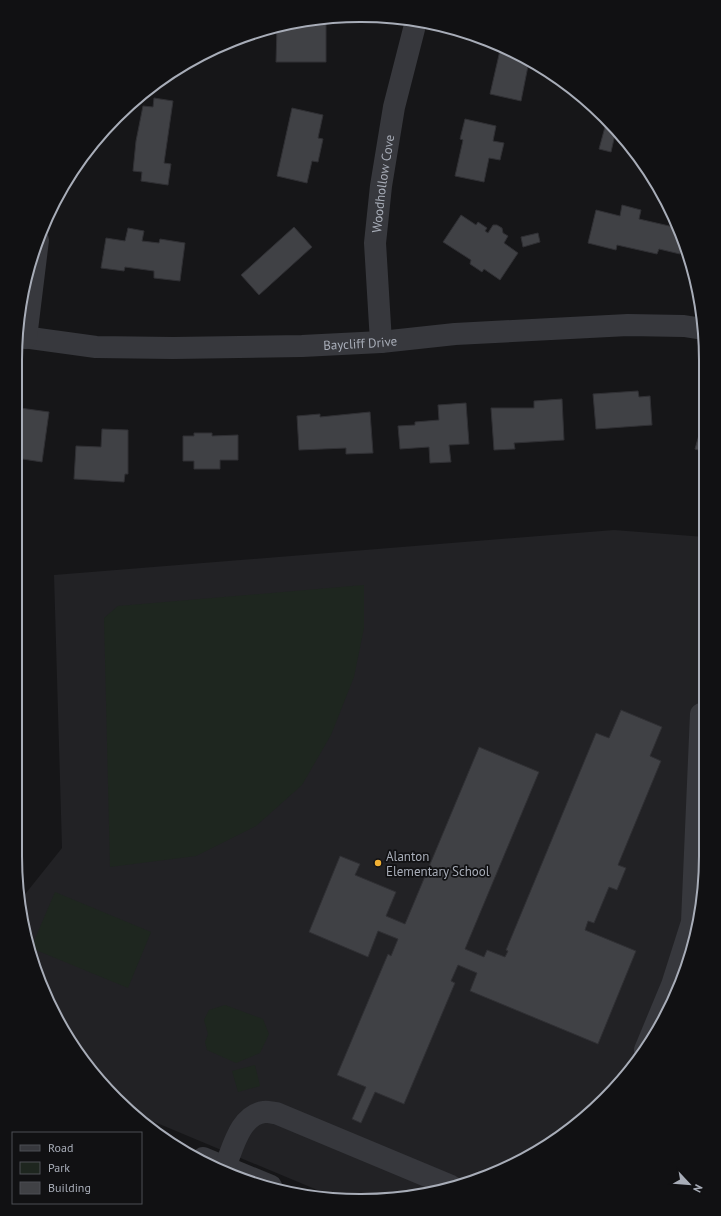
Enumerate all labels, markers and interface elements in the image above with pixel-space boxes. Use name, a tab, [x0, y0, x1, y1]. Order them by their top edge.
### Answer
street label: Woodhollow Cove	[368, 133, 398, 234]
street label: Baycliff Drive	[323, 332, 398, 353]
place label: Alanton Elementary School	[386, 848, 490, 880]
marker: Alanton Elementary School	[373, 858, 383, 868]
legend	[12, 1132, 142, 1204]
text: Road	[48, 1140, 73, 1155]
text: Park	[48, 1160, 70, 1175]
north arrow	[669, 1164, 709, 1204]
text: Building	[48, 1180, 91, 1195]
text: N	[690, 1182, 706, 1195]

